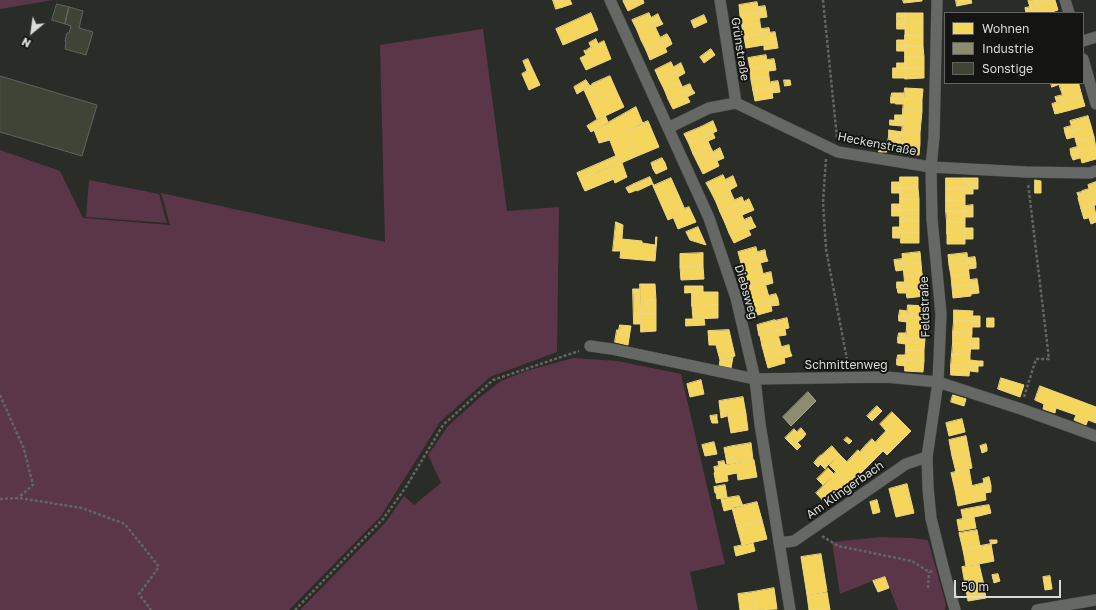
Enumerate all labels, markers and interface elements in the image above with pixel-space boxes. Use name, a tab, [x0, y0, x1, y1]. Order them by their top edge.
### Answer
north arrow	[12, 12, 52, 52]
legend	[944, 12, 1084, 84]
street label: Grünstraße	[728, 16, 752, 82]
text: Wohnen	[982, 21, 1029, 36]
text: N	[19, 35, 33, 51]
text: Industrie	[982, 41, 1034, 56]
text: Sonstige	[982, 61, 1033, 76]
street label: Heckenstraße	[836, 129, 918, 159]
street label: Diebsweg	[731, 263, 761, 321]
street label: Feldstraße	[917, 276, 933, 338]
street label: Schmittenweg	[804, 358, 888, 372]
street label: Am Klingerbach	[803, 458, 887, 522]
scale bar	[956, 572, 1063, 598]
text: 50 m	[961, 579, 989, 594]

